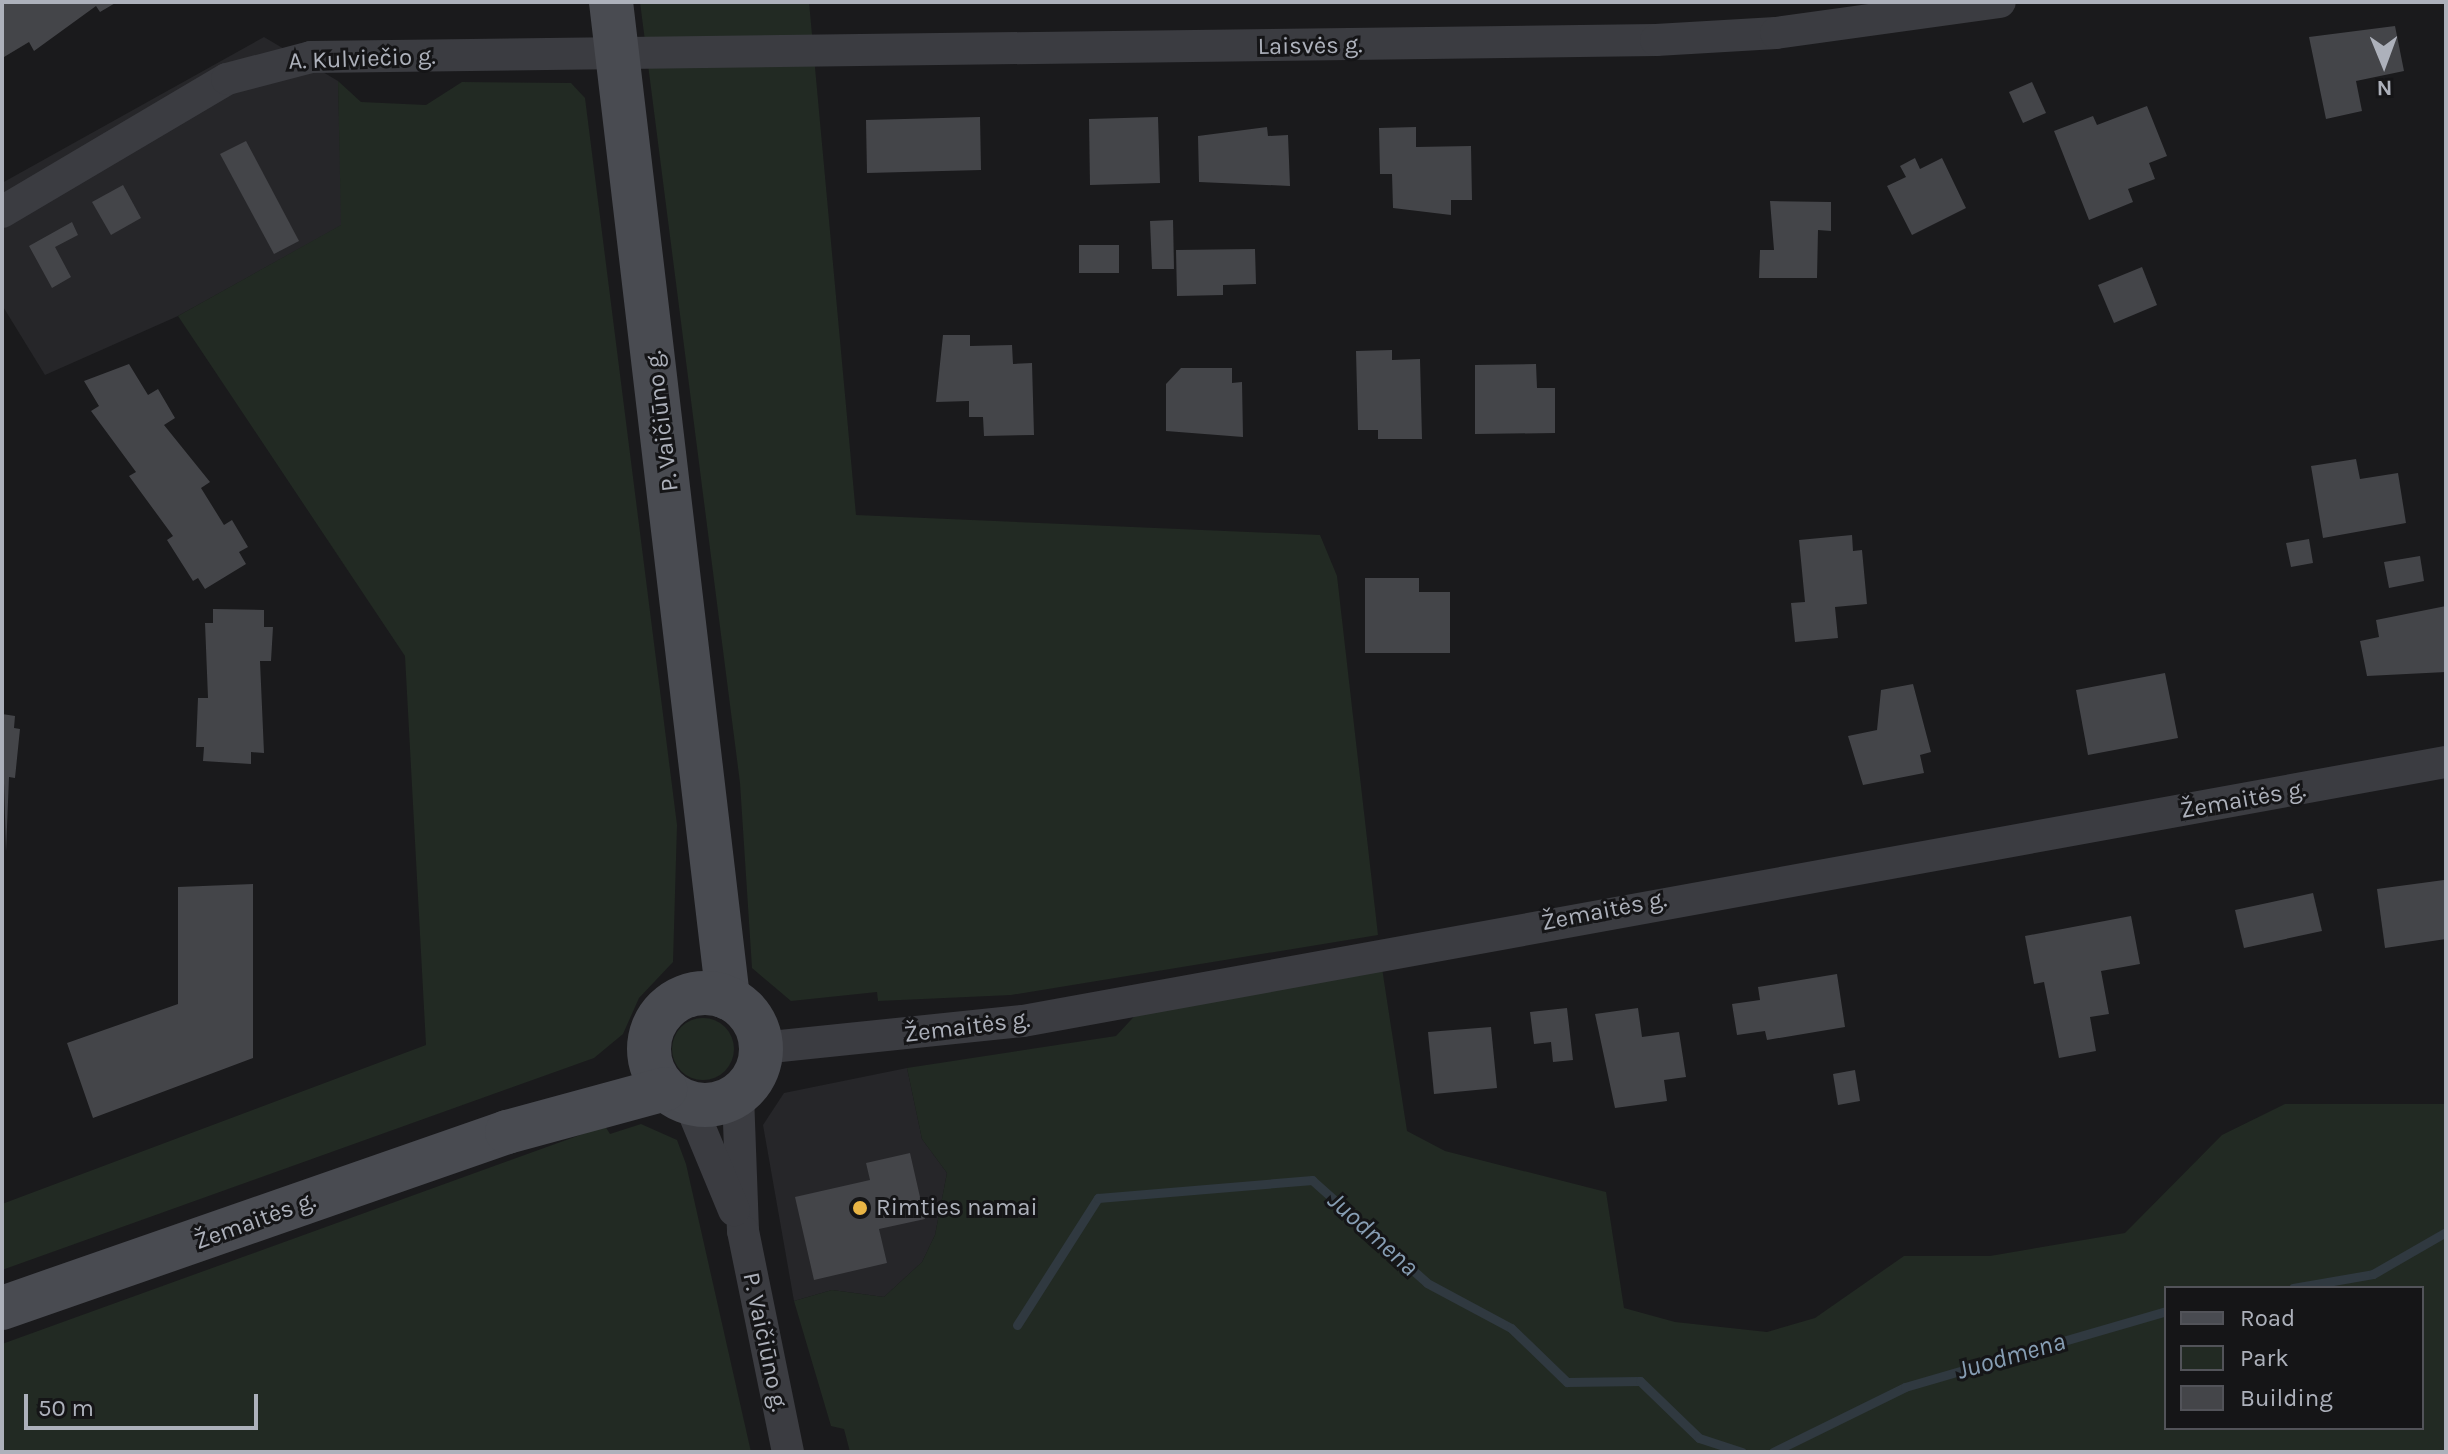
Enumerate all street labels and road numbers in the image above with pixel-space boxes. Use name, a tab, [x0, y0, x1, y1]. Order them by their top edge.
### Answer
street label: Laisvės g.	[1257, 31, 1363, 61]
street label: A. Kulviečio g.	[288, 42, 436, 76]
street label: P. Vaičiūno g.	[639, 349, 685, 493]
street label: Žemaitės g.	[2178, 775, 2308, 825]
street label: Žemaitės g.	[1539, 885, 1669, 937]
street label: Žemaitės g.	[902, 1005, 1032, 1049]
street label: Žemaitės g.	[190, 1186, 320, 1256]
street label: P. Vaičiūno g.	[736, 1270, 794, 1414]

